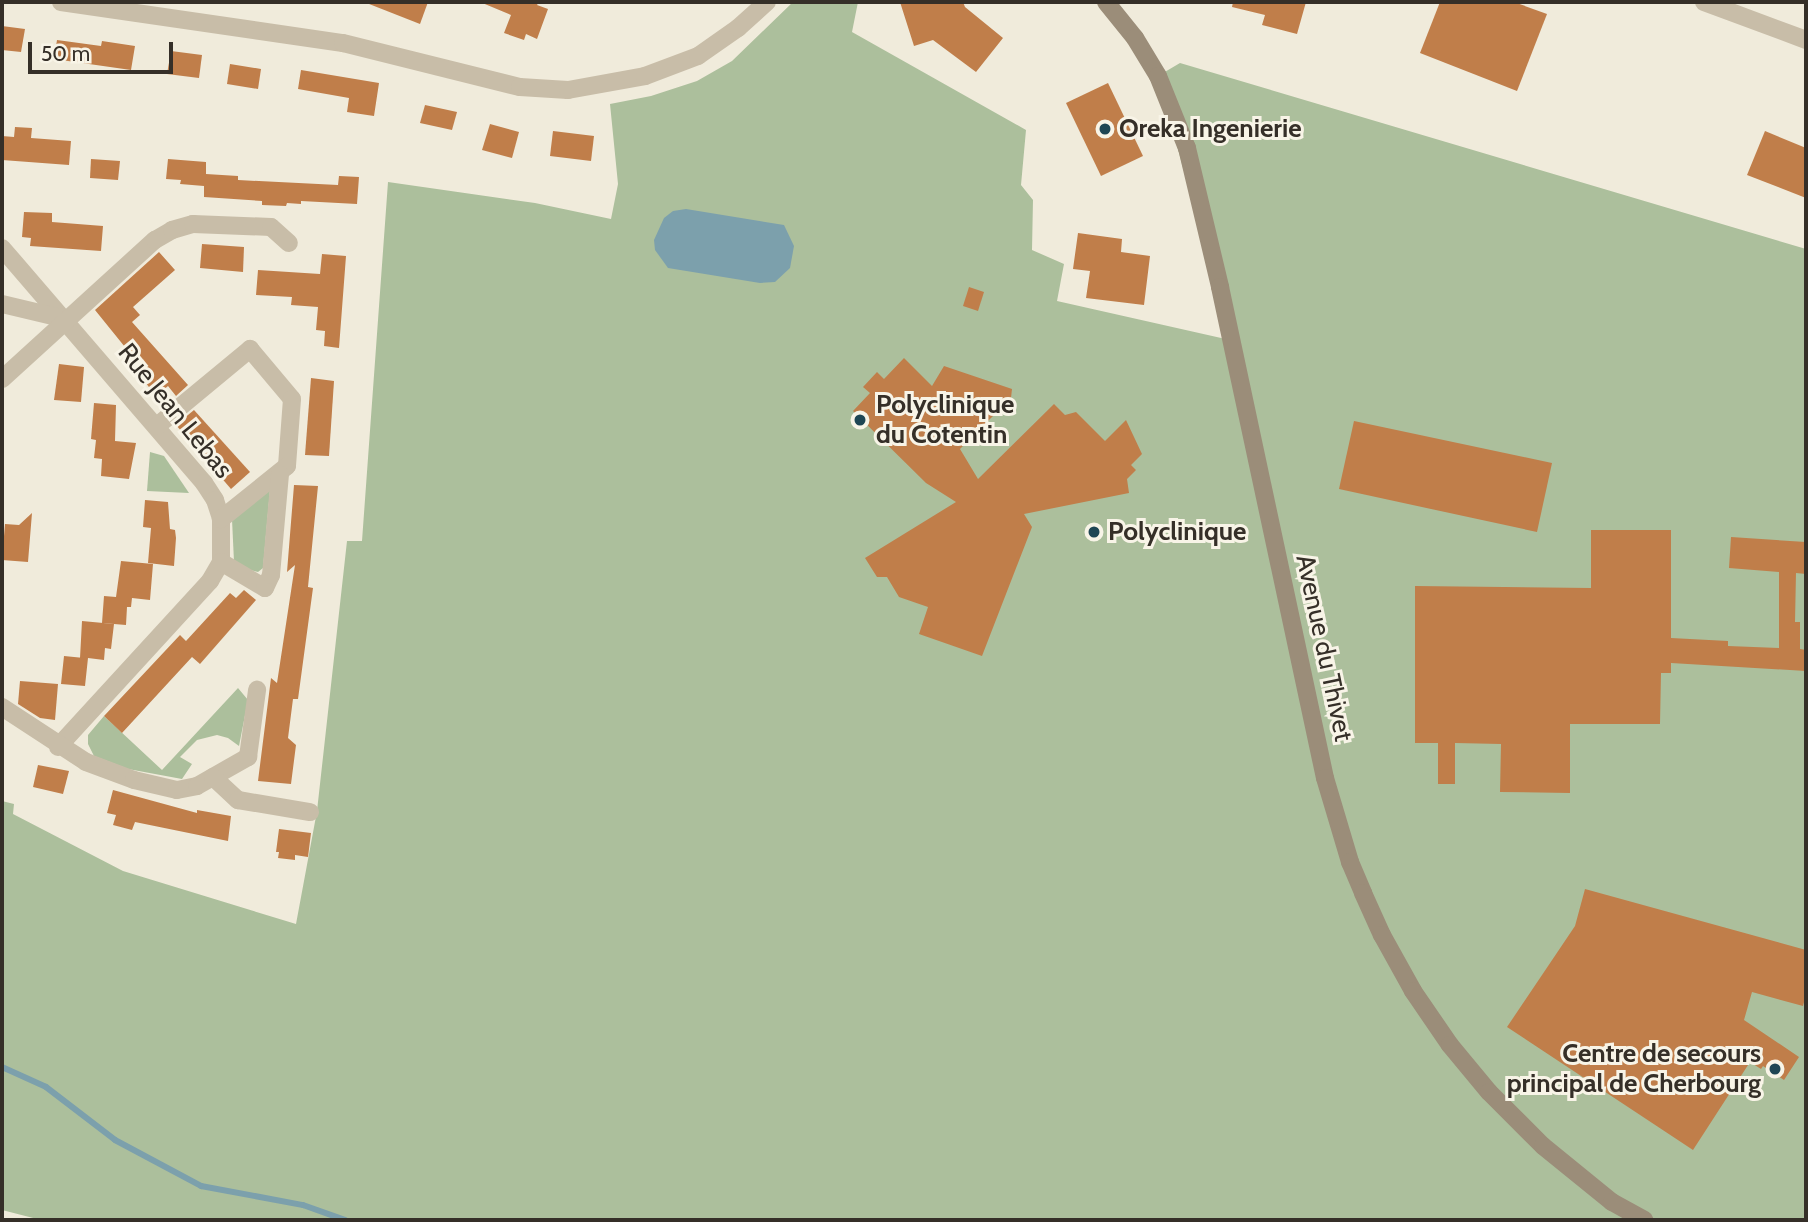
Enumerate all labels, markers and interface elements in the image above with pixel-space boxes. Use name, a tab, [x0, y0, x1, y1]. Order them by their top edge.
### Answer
scale bar	[32, 28, 177, 72]
text: 50 m	[41, 41, 90, 66]
place label: Oreka Ingenierie	[1119, 113, 1302, 145]
marker: Oreka Ingenierie	[1097, 121, 1113, 137]
street label: Rue Jean Lebas	[111, 337, 239, 485]
place label: Polyclinique du Cotentin	[876, 389, 1015, 450]
marker: Polyclinique du Cotentin	[850, 410, 870, 430]
place label: Polyclinique	[1108, 516, 1247, 548]
marker: Polyclinique	[1086, 524, 1102, 540]
street label: Avenue du Thivet	[1289, 552, 1359, 744]
place label: Centre de secours principal de Cherbourg	[1507, 1038, 1761, 1100]
marker: Centre de secours principal de Cherbourg	[1767, 1061, 1783, 1077]

